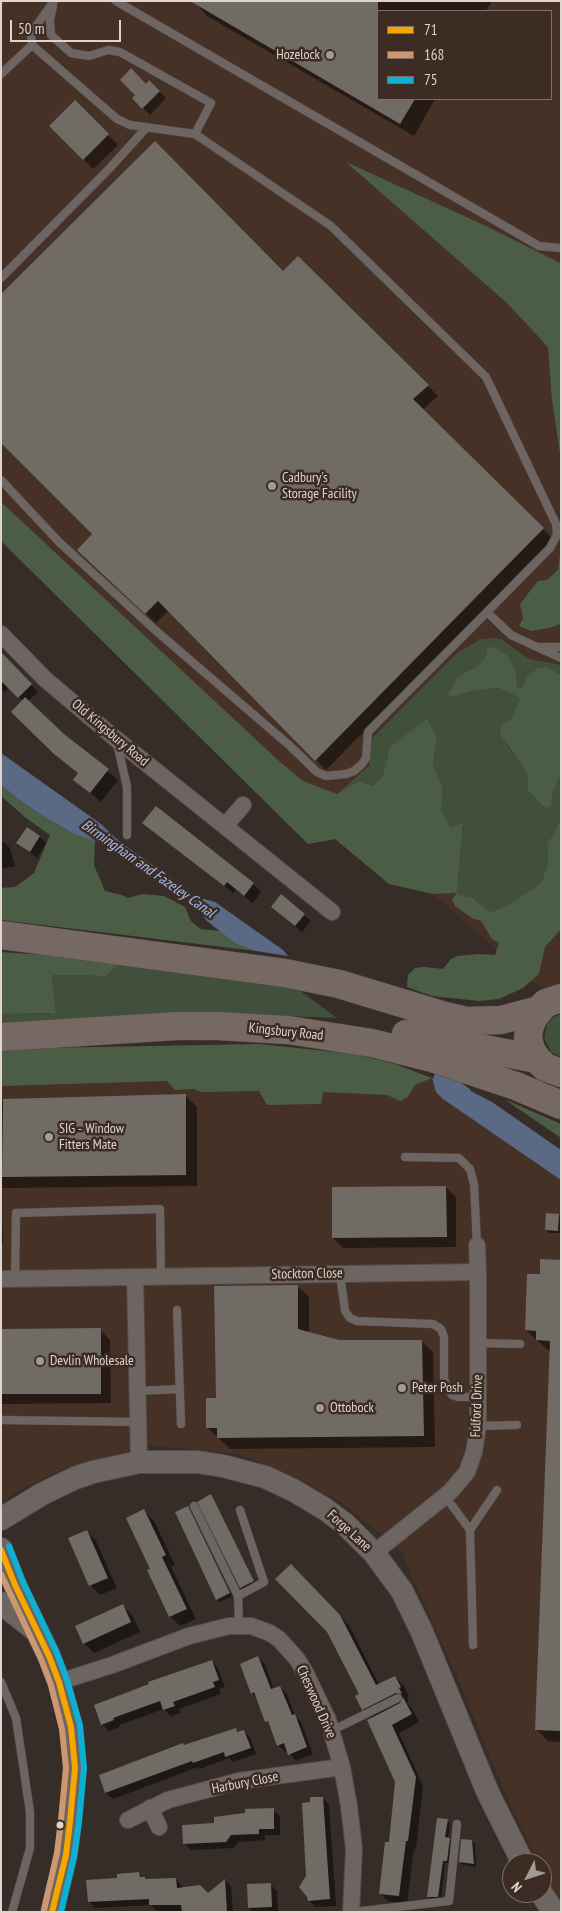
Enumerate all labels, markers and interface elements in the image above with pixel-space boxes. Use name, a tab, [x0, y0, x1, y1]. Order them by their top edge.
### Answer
scale bar	[12, 10, 124, 42]
legend	[377, 10, 552, 100]
text: 50 m	[18, 19, 44, 38]
text: 71	[424, 20, 438, 39]
text: 168	[424, 45, 444, 64]
place label: Hozelock	[276, 47, 320, 63]
marker: Hozelock	[324, 49, 336, 61]
text: 75	[424, 70, 438, 89]
place label: Cadbury's Storage Facility	[282, 470, 357, 502]
marker: Cadbury's Storage Facility	[266, 480, 278, 492]
street label: Old Kingsbury Road	[68, 696, 152, 770]
water label: Birmingham and Fazeley Canal	[78, 816, 218, 922]
street label: Kingsbury Road	[248, 1020, 324, 1044]
place label: SIG - Window Fitters Mate	[59, 1121, 124, 1154]
marker: SIG - Window Fitters Mate	[43, 1131, 55, 1143]
street label: Stockton Close	[271, 1265, 343, 1283]
place label: Devlin Wholesale	[50, 1353, 134, 1369]
marker: Devlin Wholesale	[34, 1355, 46, 1367]
street label: Fulford Drive	[468, 1374, 486, 1438]
place label: Peter Posh	[412, 1380, 463, 1396]
marker: Peter Posh	[396, 1382, 408, 1394]
place label: Ottobock	[330, 1400, 374, 1416]
marker: Ottobock	[314, 1402, 326, 1414]
street label: Forge Lane	[323, 1507, 375, 1555]
street label: Cheswood Drive	[293, 1663, 339, 1741]
street label: Harbury Close	[210, 1768, 280, 1798]
unlabelled marker	[55, 1820, 65, 1830]
north arrow	[502, 1853, 552, 1903]
text: N	[507, 1878, 526, 1896]

